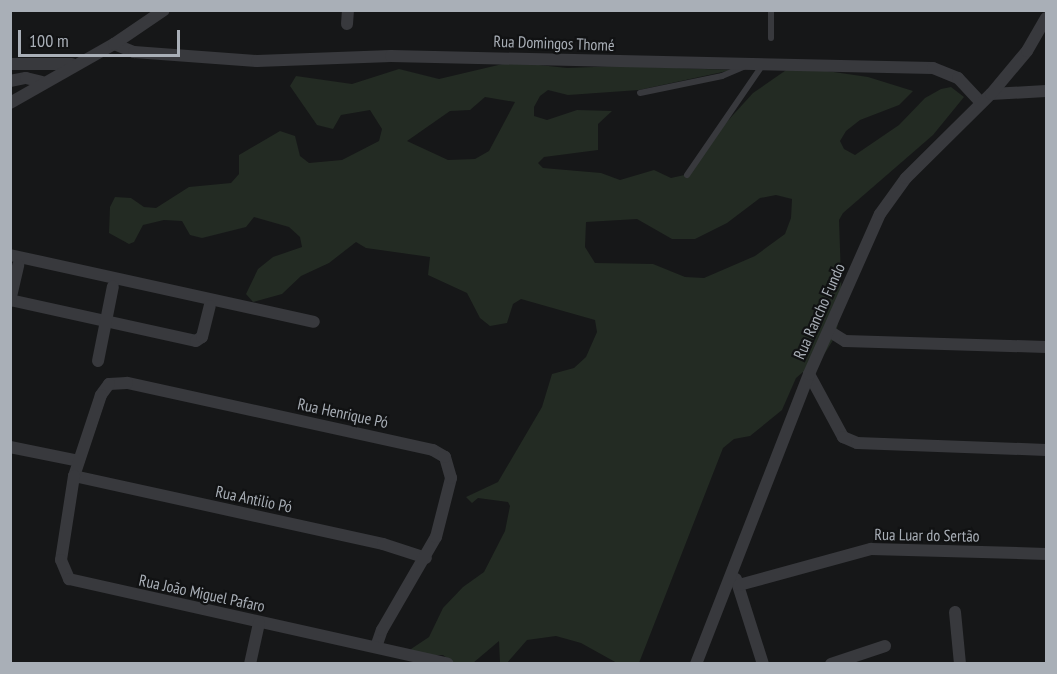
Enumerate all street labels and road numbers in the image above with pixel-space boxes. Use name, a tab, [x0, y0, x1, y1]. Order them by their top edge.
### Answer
street label: Rua Domingos Thomé	[493, 31, 615, 55]
street label: Rua Rancho Fundo	[789, 260, 849, 362]
street label: Rua Henrique Pó	[296, 394, 390, 432]
street label: Rua Antilio Pó	[214, 481, 294, 517]
street label: Rua Luar do Sertão	[874, 524, 980, 546]
street label: Rua João Miguel Pafaro	[137, 570, 267, 616]

